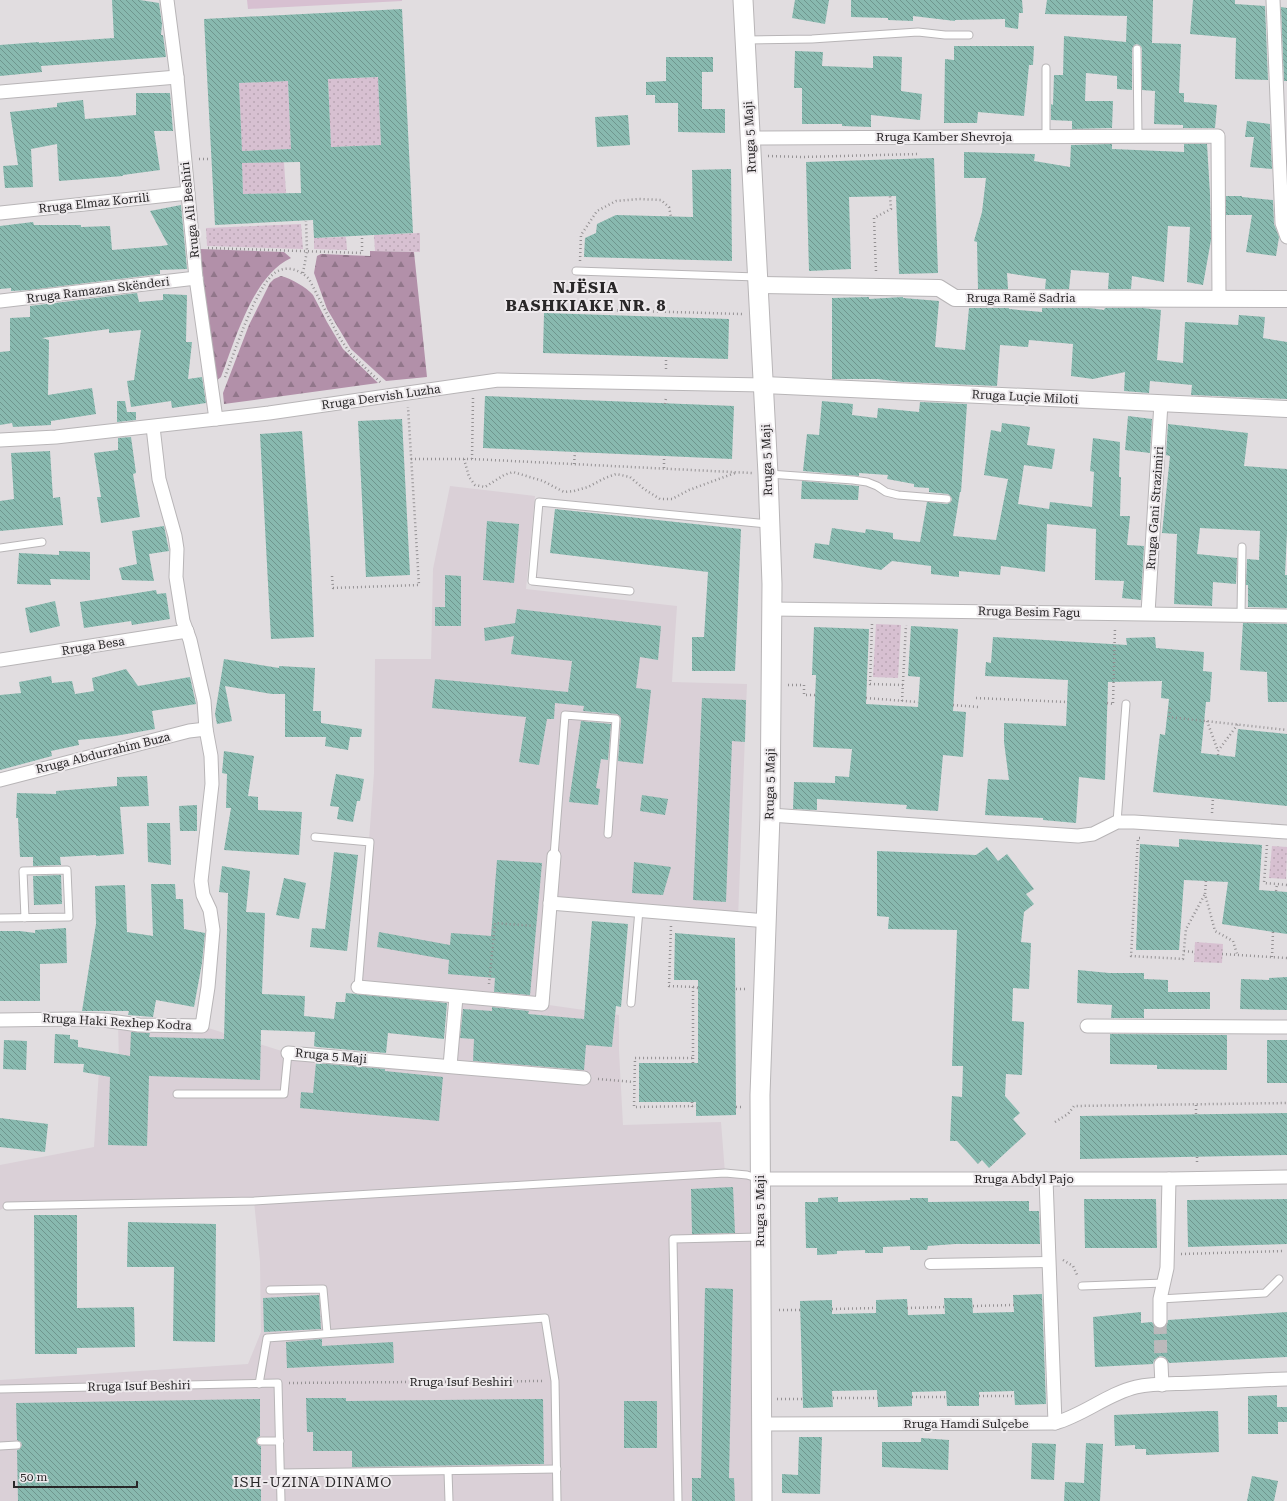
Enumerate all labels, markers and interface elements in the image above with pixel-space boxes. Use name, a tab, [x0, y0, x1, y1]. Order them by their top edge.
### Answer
street label: Rruga 5 Maji	[741, 101, 759, 173]
street label: Rruga Kamber Shevroja	[876, 130, 1012, 144]
street label: Rruga Ali Beshiri	[178, 161, 202, 259]
street label: Rruga Elmaz Korrili	[38, 190, 150, 216]
street label: Rruga Ramazan Skënderi	[26, 274, 171, 306]
district label: NJËSIA BASHKIAKE NR. 8	[505, 278, 667, 315]
street label: Rruga Ramë Sadria	[966, 291, 1076, 305]
street label: Rruga Dervish Luzha	[321, 382, 442, 412]
street label: Rruga Luçie Miloti	[971, 387, 1079, 407]
street label: Rruga 5 Maji	[759, 424, 775, 496]
street label: Rruga Gani Strazimiri	[1144, 446, 1166, 570]
street label: Rruga Besim Fagu	[978, 604, 1081, 620]
street label: Rruga Besa	[60, 634, 126, 658]
street label: Rruga Abdurrahim Buza	[34, 729, 172, 776]
street label: Rruga 5 Maji	[762, 748, 778, 820]
street label: Rruga Haki Rexhep Kodra	[42, 1011, 192, 1033]
street label: Rruga 5 Maji	[295, 1046, 368, 1066]
street label: Rruga Abdyl Pajo	[974, 1172, 1074, 1186]
street label: Rruga 5 Maji	[753, 1175, 767, 1247]
street label: Rruga Isuf Beshiri	[410, 1375, 513, 1389]
street label: Rruga Isuf Beshiri	[87, 1378, 191, 1394]
street label: Rruga Hamdi Sulçebe	[904, 1417, 1029, 1431]
scale bar	[14, 1463, 137, 1489]
text: 50 m	[20, 1470, 47, 1484]
district label: ISH-UZINA DINAMO	[234, 1474, 392, 1490]

